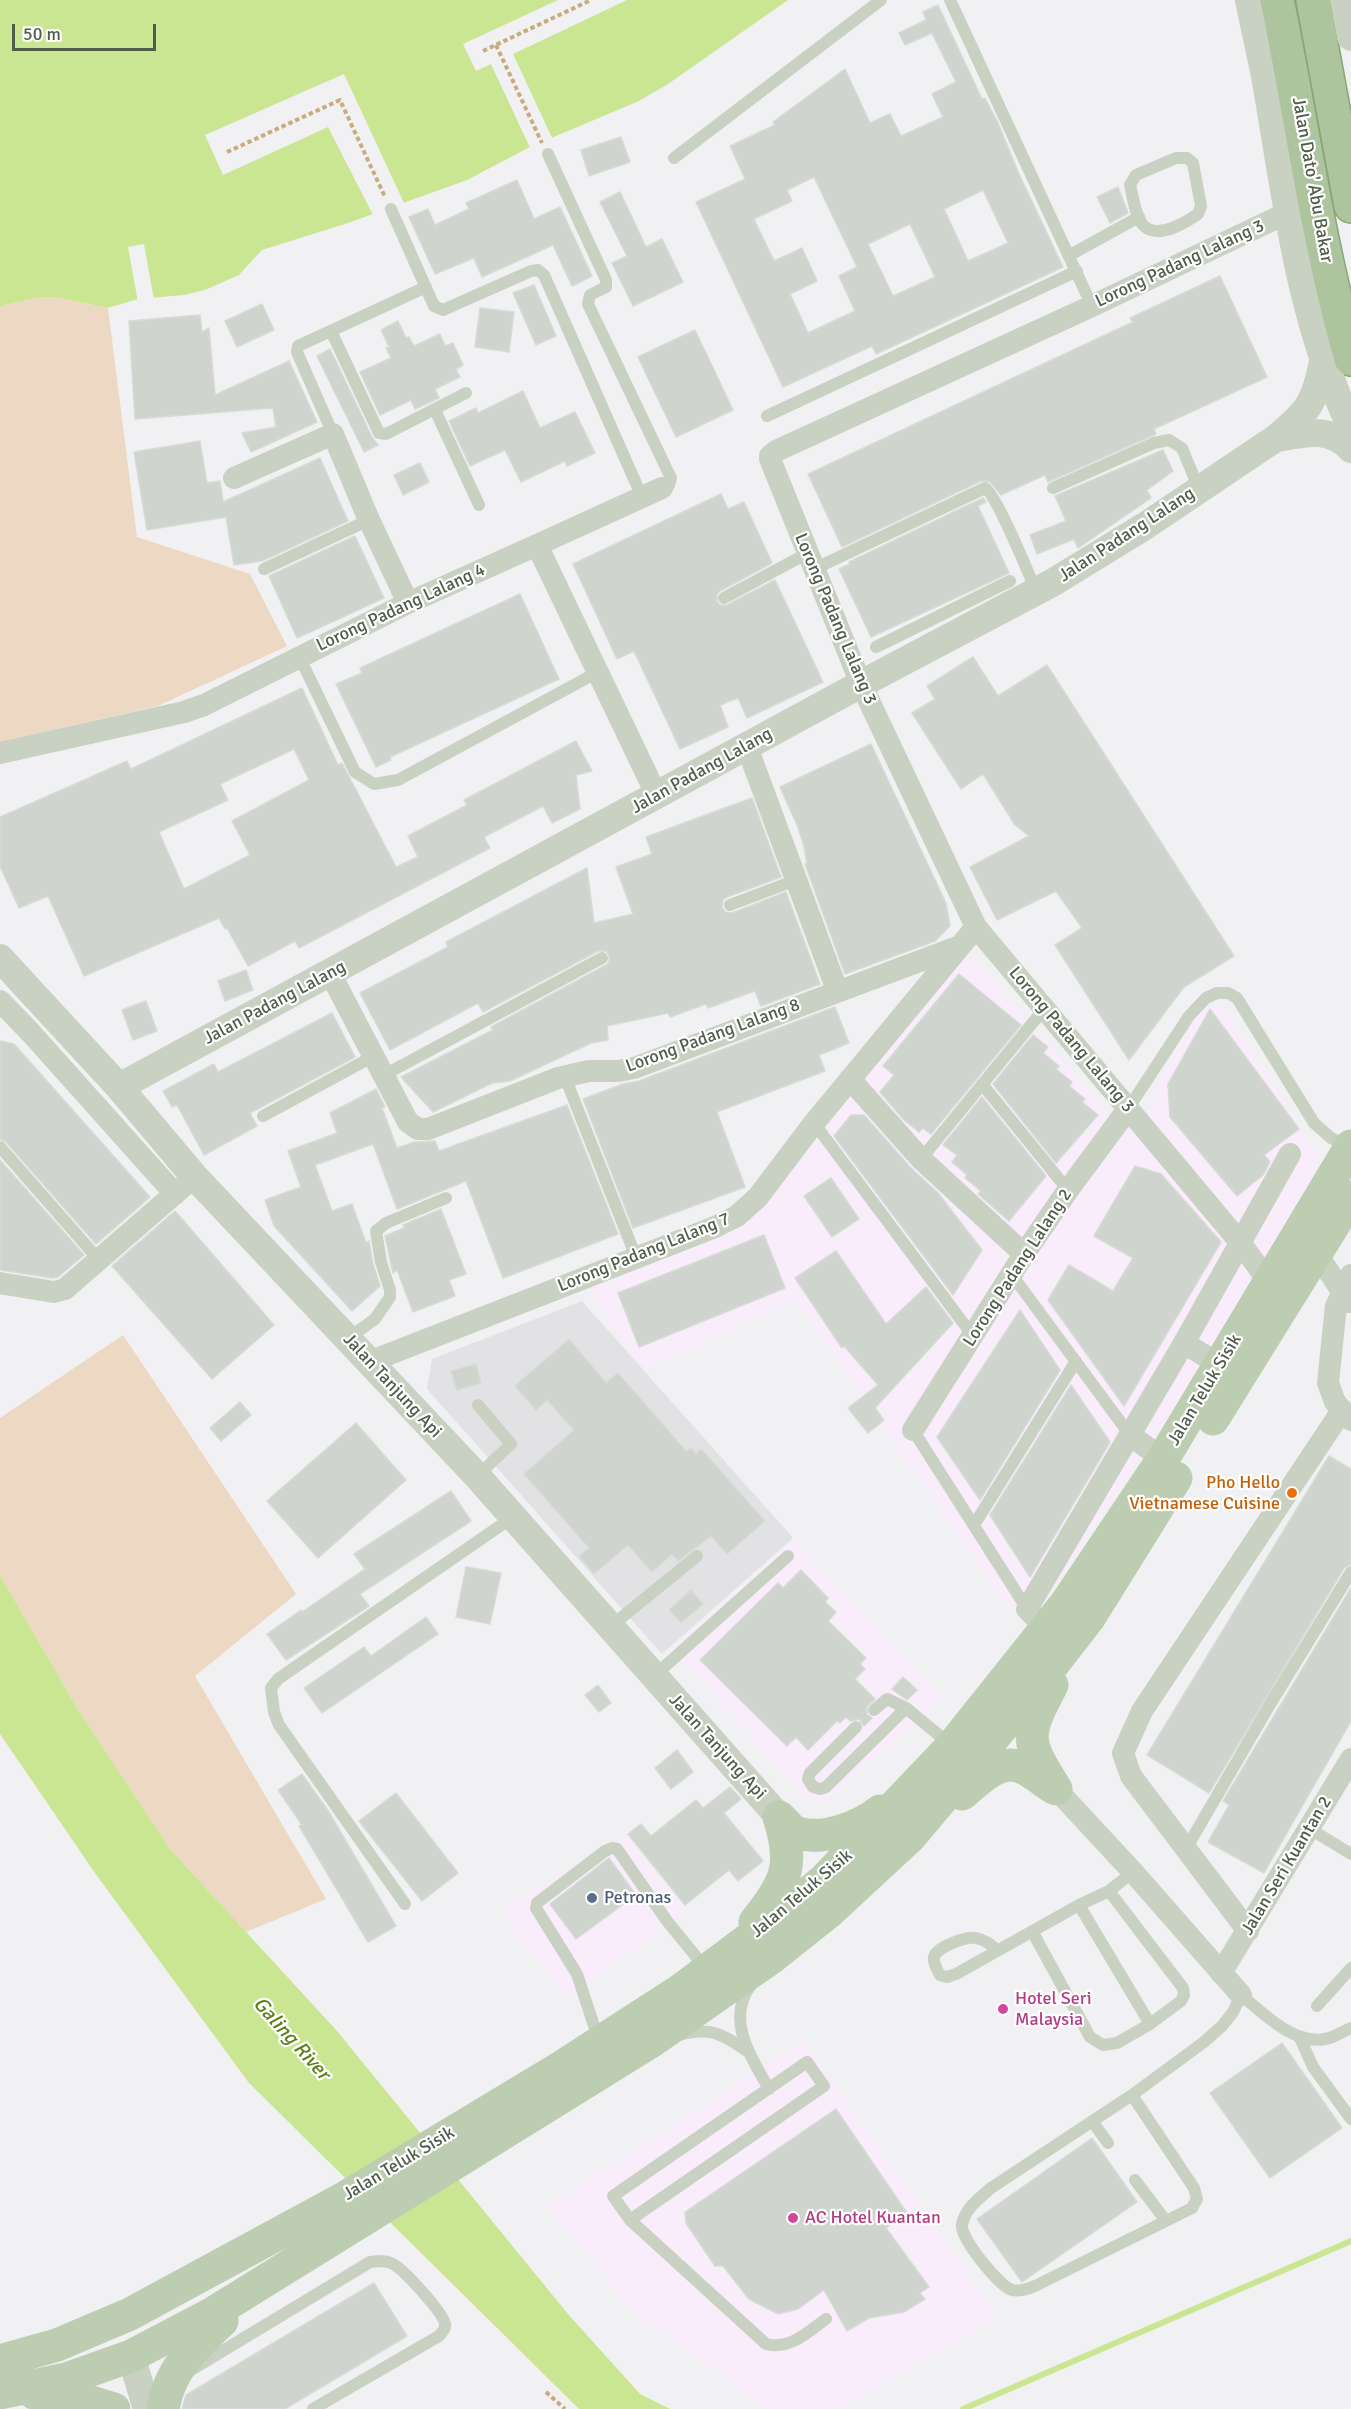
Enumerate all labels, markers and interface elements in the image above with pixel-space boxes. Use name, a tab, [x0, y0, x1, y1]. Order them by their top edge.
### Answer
scale bar	[15, 12, 159, 50]
text: 50 m	[23, 23, 61, 45]
street label: Jalan Dato' Abu Bakar	[1287, 96, 1337, 264]
street label: Lorong Padang Lalang 3	[1092, 215, 1268, 313]
street label: Jalan Padang Lalang	[1055, 483, 1199, 587]
street label: Lorong Padang Lalang 3	[789, 530, 881, 708]
street label: Lorong Padang Lalang 4	[313, 559, 489, 657]
street label: Jalan Padang Lalang	[628, 723, 776, 819]
street label: Jalan Padang Lalang	[200, 956, 350, 1050]
street label: Lorong Padang Lalang 3	[1004, 963, 1138, 1117]
street label: Lorong Padang Lalang 8	[623, 994, 803, 1078]
street label: Lorong Padang Lalang 2	[959, 1185, 1077, 1351]
street label: Lorong Padang Lalang 7	[555, 1209, 733, 1297]
street label: Jalan Tanjung Api	[338, 1329, 446, 1443]
street label: Jalan Teluk Sisik	[1163, 1330, 1247, 1450]
place label: Pho Hello Vietnamese Cuisine	[1129, 1472, 1280, 1514]
marker: Pho Hello Vietnamese Cuisine	[1285, 1486, 1299, 1500]
street label: Jalan Tanjung Api	[664, 1690, 770, 1804]
street label: Jalan Seri Kuantan 2	[1237, 1793, 1337, 1939]
street label: Jalan Teluk Sisik	[747, 1845, 857, 1943]
place label: Petronas	[604, 1887, 671, 1909]
marker: Petronas	[585, 1891, 599, 1905]
place label: Hotel Seri Malaysia	[1015, 1988, 1092, 2030]
water label: Galing River	[247, 1993, 335, 2085]
marker: Hotel Seri Malaysia	[996, 2002, 1010, 2016]
street label: Jalan Teluk Sisik	[339, 2122, 459, 2206]
place label: AC Hotel Kuantan	[805, 2207, 941, 2229]
marker: AC Hotel Kuantan	[786, 2211, 800, 2225]

